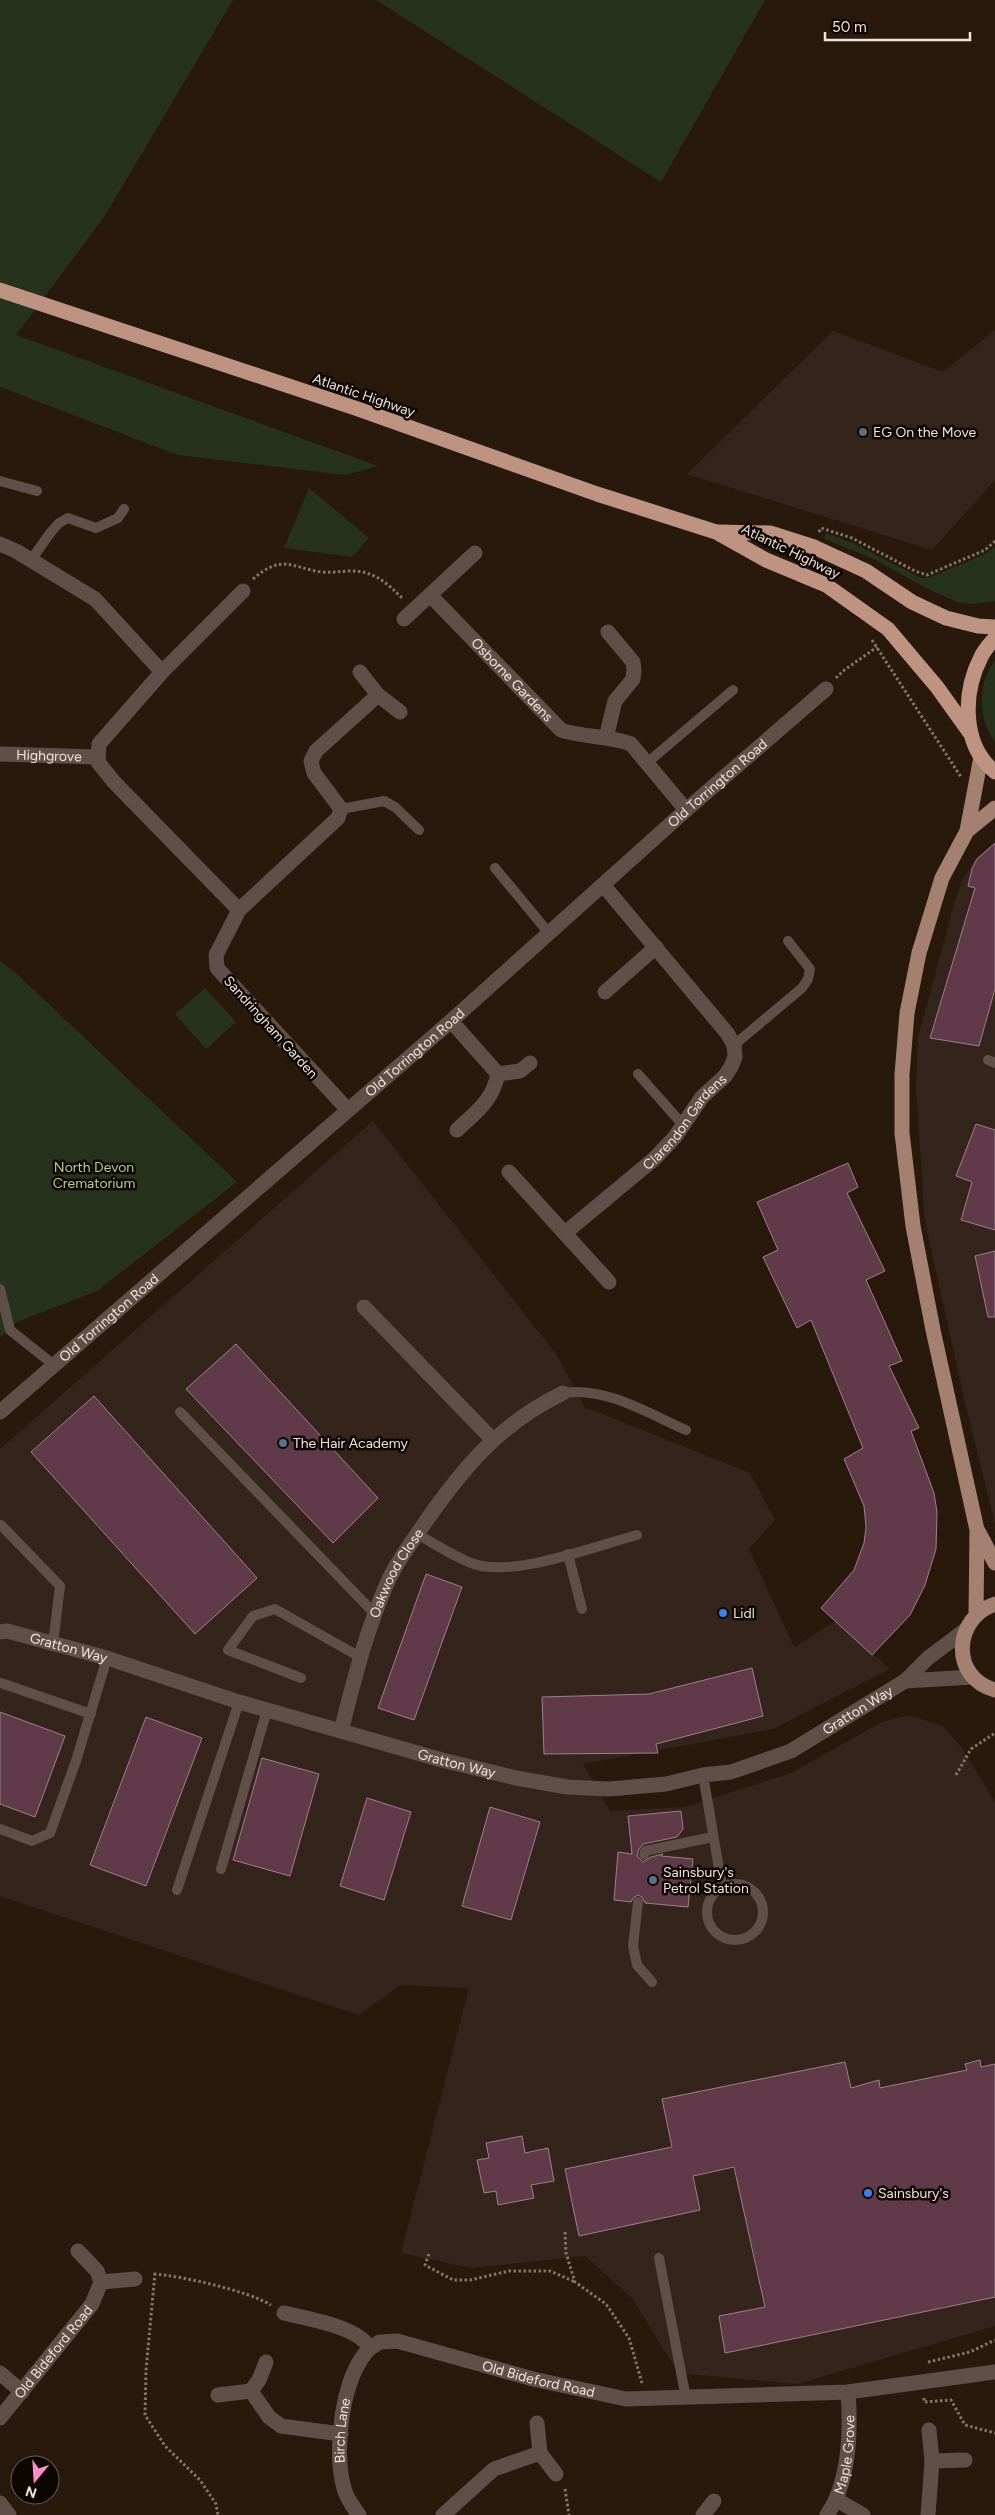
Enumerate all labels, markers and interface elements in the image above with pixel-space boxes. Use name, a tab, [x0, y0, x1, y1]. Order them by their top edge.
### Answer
scale bar	[825, 10, 970, 42]
text: 50 m	[832, 18, 867, 36]
street label: Atlantic Highway	[310, 370, 418, 421]
place label: EG On the Move	[873, 424, 977, 441]
marker: EG On the Move	[857, 426, 869, 438]
street label: Atlantic Highway	[739, 520, 843, 583]
street label: Osborne Gardens	[467, 635, 556, 725]
street label: Old Torrington Road	[664, 736, 771, 831]
street label: Highgrove	[16, 747, 82, 766]
street label: Sandringham Garden	[220, 973, 321, 1082]
street label: Old Torrington Road	[362, 1005, 468, 1101]
street label: Clarendon Gardens	[640, 1071, 730, 1174]
park label: North Devon Crematorium	[53, 1159, 135, 1192]
street label: Old Torrington Road	[56, 1270, 162, 1366]
place label: The Hair Academy	[293, 1435, 408, 1452]
marker: The Hair Academy	[277, 1437, 289, 1449]
street label: Oakwood Close	[366, 1525, 428, 1620]
place label: Lidl	[733, 1605, 755, 1622]
marker: Lidl	[717, 1607, 729, 1619]
street label: Gratton Way	[28, 1630, 110, 1667]
street label: Gratton Way	[819, 1682, 897, 1739]
street label: Gratton Way	[416, 1745, 498, 1782]
place label: Sainsbury's Petrol Station	[663, 1864, 749, 1897]
marker: Sainsbury's Petrol Station	[647, 1874, 659, 1886]
place label: Sainsbury's	[878, 2185, 949, 2202]
marker: Sainsbury's	[862, 2187, 874, 2199]
street label: Old Bideford Road	[11, 2302, 97, 2402]
street label: Old Bideford Road	[480, 2357, 596, 2401]
street label: Birch Lane	[331, 2396, 354, 2464]
street label: Maple Grove	[831, 2415, 858, 2496]
north arrow	[10, 2455, 60, 2505]
text: N	[23, 2482, 39, 2502]

